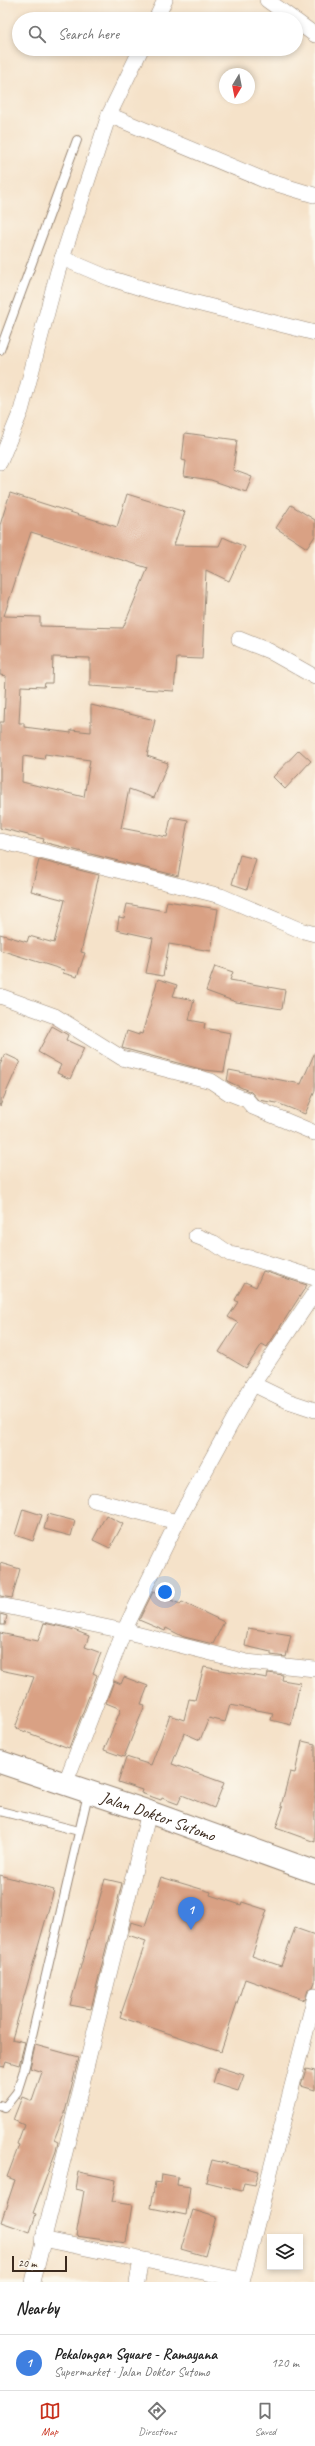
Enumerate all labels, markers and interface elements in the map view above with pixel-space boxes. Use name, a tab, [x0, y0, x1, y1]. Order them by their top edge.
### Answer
search box	[12, 12, 303, 56]
icon: search	[26, 23, 48, 45]
text: Search here	[58, 25, 119, 44]
north arrow	[219, 68, 255, 104]
your location	[155, 1582, 175, 1602]
street label: Jalan Doktor Sutomo	[97, 1786, 219, 1846]
pin: 1	[178, 1897, 204, 1930]
map controls	[267, 2234, 303, 2270]
button: layers	[267, 2234, 303, 2270]
scale bar	[12, 2254, 67, 2273]
text: 20 m	[18, 2256, 37, 2270]
text: Nearby	[16, 2298, 59, 2319]
text: Pekalongan Square - Ramayana	[54, 2345, 217, 2364]
text: 1	[26, 2355, 32, 2371]
text: 120 m	[271, 2355, 299, 2371]
text: Supermarket · Jalan Doktor Sutomo	[54, 2364, 210, 2380]
tab: Map	[39, 2400, 61, 2438]
tab: Directions	[138, 2400, 177, 2438]
tab: Saved	[254, 2400, 276, 2438]

